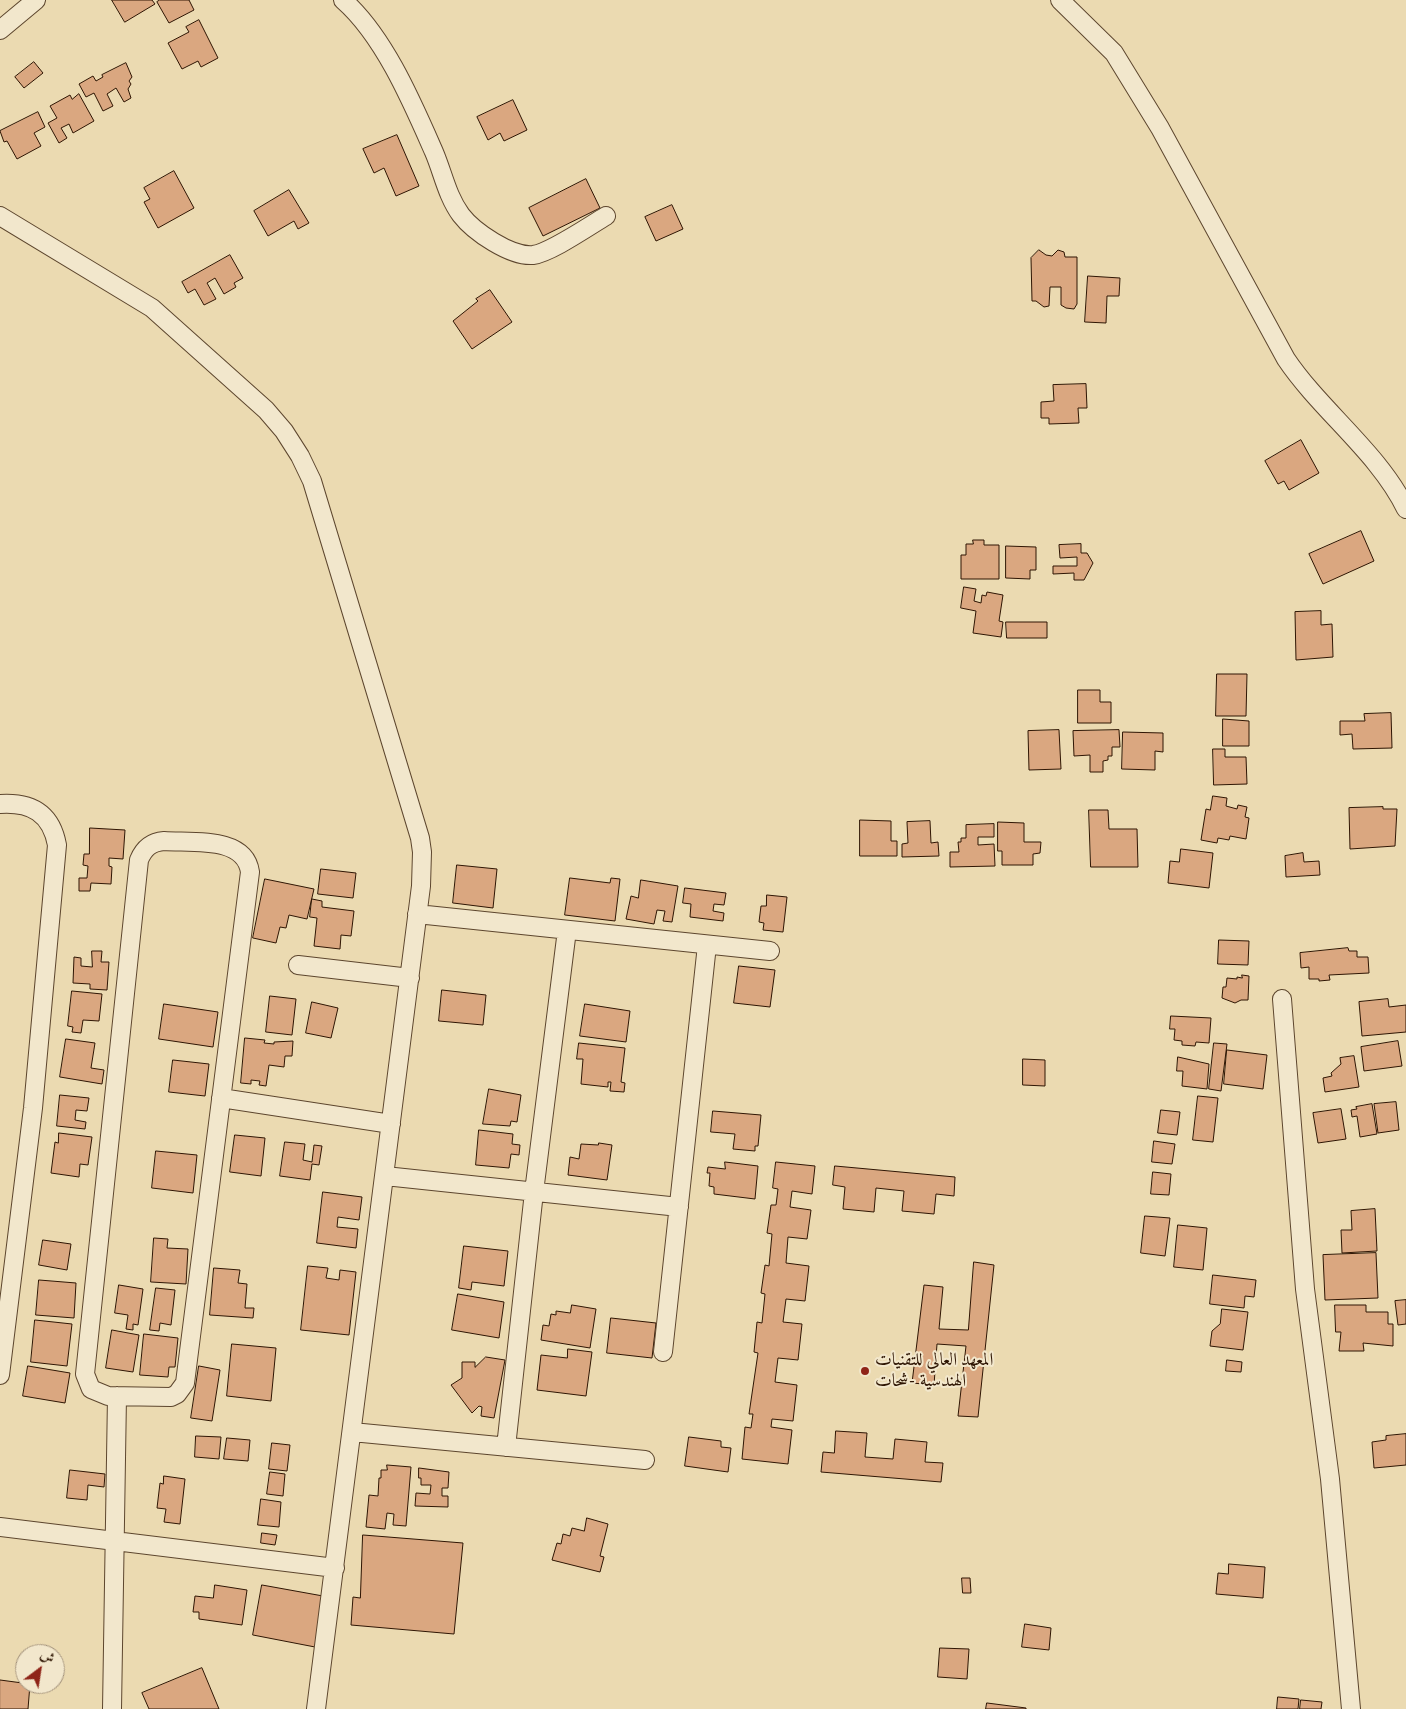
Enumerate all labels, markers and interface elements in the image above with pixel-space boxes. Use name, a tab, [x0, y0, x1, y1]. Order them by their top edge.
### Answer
place label: المعهد العالي للتقنيات الهندسية -شحات	[875, 1350, 993, 1392]
marker: المعهد العالي للتقنيات الهندسية -شحات	[859, 1365, 871, 1377]
north arrow	[15, 1644, 65, 1694]
text: ش	[37, 1646, 58, 1667]

